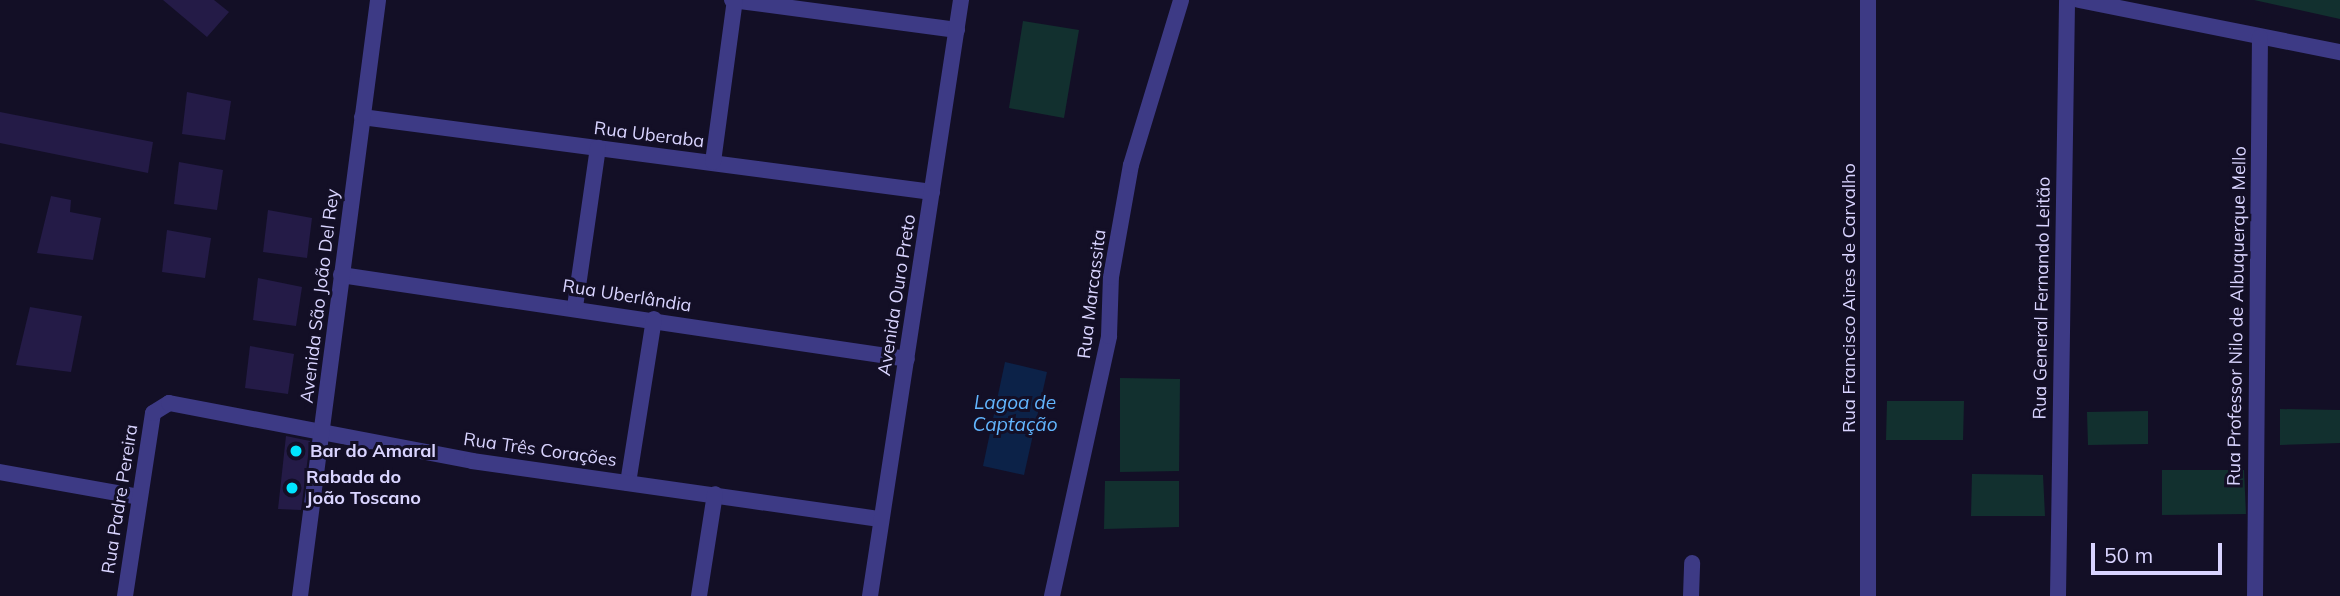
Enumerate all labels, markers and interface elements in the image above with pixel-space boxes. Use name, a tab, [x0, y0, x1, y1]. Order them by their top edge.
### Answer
street label: Rua Uberaba	[593, 118, 705, 152]
street label: Rua Professor Nilo de Albuquerque Mello	[2223, 146, 2251, 486]
street label: Rua Francisco Aires de Carvalho	[1838, 163, 1860, 433]
street label: Rua General Fernando Leitão	[2029, 176, 2055, 420]
street label: Avenida São João Del Rey	[296, 188, 344, 404]
street label: Avenida Ouro Preto	[874, 213, 920, 377]
street label: Rua Marcassita	[1073, 228, 1111, 360]
street label: Rua Uberlândia	[561, 275, 693, 317]
water label: Lagoa de Captação	[972, 392, 1058, 436]
street label: Rua Padre Pereira	[98, 423, 142, 575]
street label: Rua Três Corações	[462, 429, 618, 471]
place label: Bar do Amaral	[310, 440, 436, 462]
marker: Bar do Amaral	[288, 443, 304, 459]
place label: Rabada do João Toscano	[306, 467, 421, 510]
marker: Rabada do João Toscano	[284, 480, 300, 496]
scale bar	[2095, 530, 2226, 574]
text: 50 m	[2104, 542, 2153, 568]

